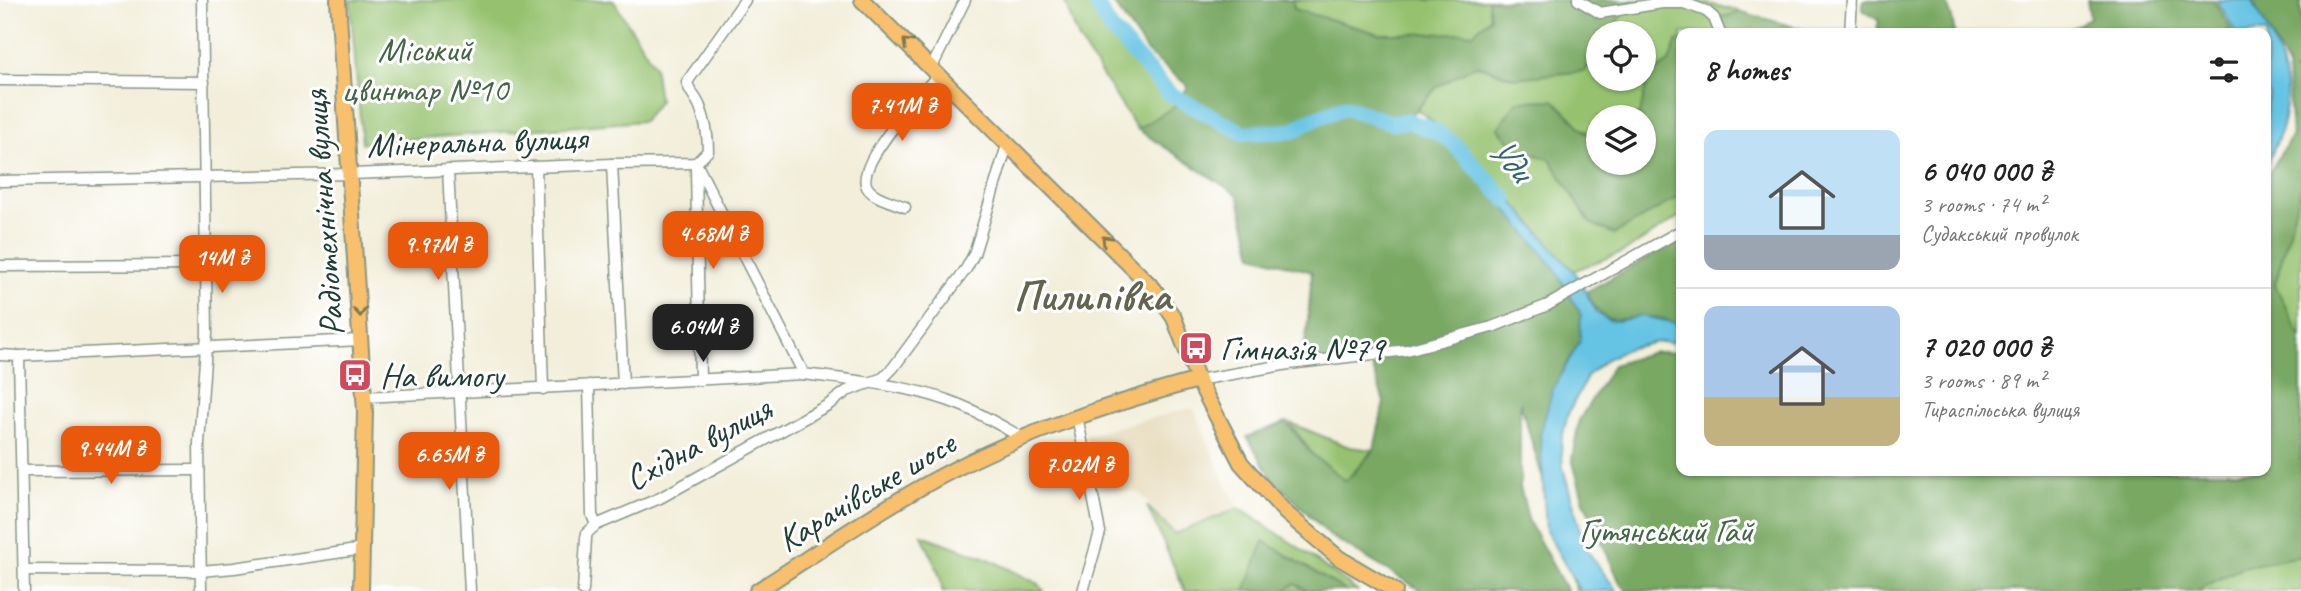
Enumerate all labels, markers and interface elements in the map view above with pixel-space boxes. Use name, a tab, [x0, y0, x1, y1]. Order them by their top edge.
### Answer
map controls	[1586, 21, 1656, 175]
button: locate	[1586, 21, 1656, 91]
park label: Міський цвинтар №10	[342, 27, 510, 112]
one-way arrow	[902, 38, 915, 51]
text: 8 homes	[1704, 51, 1789, 89]
icon: filters	[2205, 51, 2243, 89]
pin: 7.41M ₴	[837, 83, 967, 143]
street label: Радіотехнічна вулиця	[292, 87, 355, 337]
text: 7.41M ₴	[868, 91, 936, 120]
button: layers	[1586, 105, 1656, 175]
street label: Мінеральна вулиця	[366, 115, 591, 168]
water label: Уди	[1478, 126, 1547, 195]
text: 6 040 000 ₴	[1921, 152, 2052, 190]
icon: home	[1760, 158, 1844, 242]
text: 3 rooms · 74 m²	[1921, 190, 2045, 219]
pin: 4.68M ₴	[648, 212, 778, 271]
text: 4.68M ₴	[679, 219, 747, 248]
text: Судакський провулок	[1921, 219, 2078, 248]
pin: 9.97M ₴	[373, 222, 503, 282]
text: 9.97M ₴	[404, 230, 472, 259]
pin: 14M ₴	[173, 236, 271, 295]
one-way arrow	[1101, 236, 1114, 249]
text: 14M ₴	[195, 243, 249, 272]
district label: Пилипівка	[1014, 270, 1174, 323]
pin: 6.04M ₴	[638, 304, 768, 364]
one-way arrow	[352, 307, 367, 318]
text: 6.04M ₴	[669, 312, 737, 341]
place label: Гімназія №79	[1220, 326, 1388, 371]
text: 7 020 000 ₴	[1921, 328, 2051, 366]
bus stop icon: Гімназія №79	[1177, 329, 1215, 367]
icon: home	[1760, 334, 1844, 418]
place label: На вимогу	[380, 353, 507, 398]
bus stop icon: На вимогу	[336, 356, 374, 394]
text: 3 rooms · 89 m²	[1921, 366, 2045, 395]
street label: Східна вулиця	[617, 385, 781, 501]
text: Тираспільська вулиця	[1921, 395, 2079, 424]
street label: Карачівське шосе	[769, 419, 966, 562]
pin: 9.44M ₴	[46, 426, 176, 486]
pin: 6.65M ₴	[384, 433, 514, 492]
text: 9.44M ₴	[77, 434, 145, 463]
text: 6.65M ₴	[414, 440, 484, 469]
pin: 7.02M ₴	[1014, 442, 1144, 502]
text: 7.02M ₴	[1045, 450, 1113, 479]
park label: Гутянський Гай	[1579, 508, 1755, 553]

